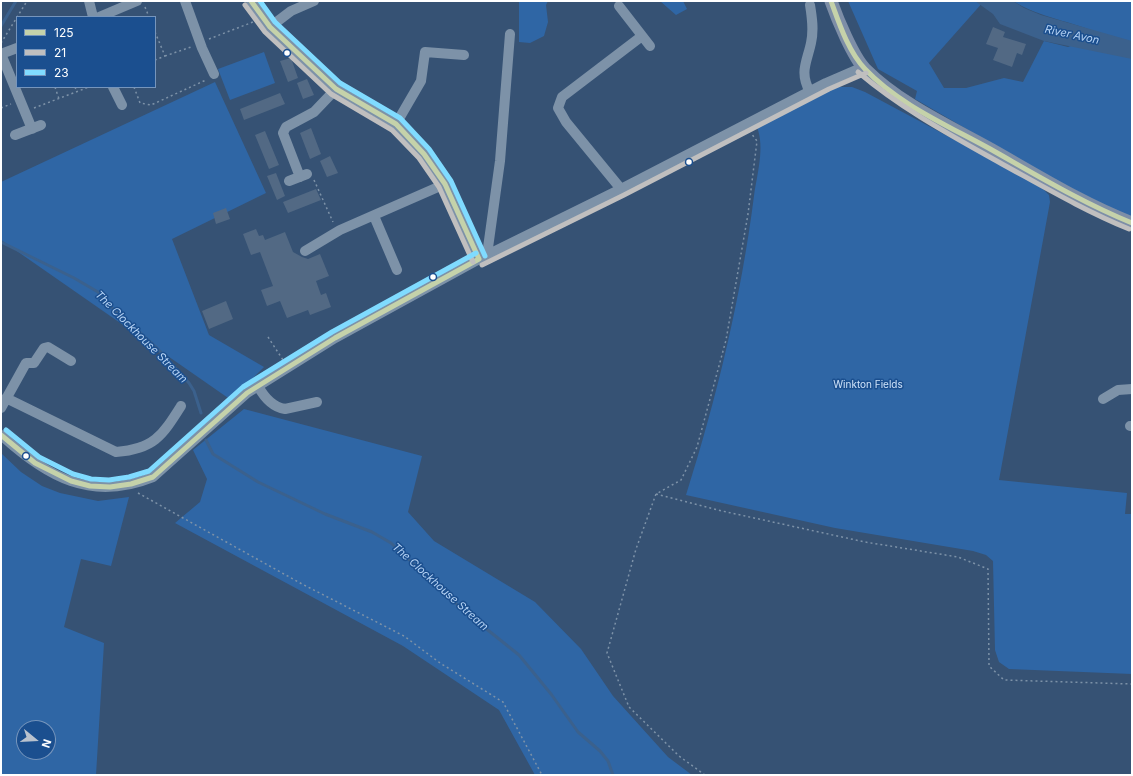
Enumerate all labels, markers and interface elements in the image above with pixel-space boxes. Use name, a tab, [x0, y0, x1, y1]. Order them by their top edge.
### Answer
legend	[16, 16, 156, 88]
water label: River Avon	[1044, 23, 1100, 47]
text: 125	[54, 25, 74, 40]
text: 21	[54, 45, 66, 60]
unlabelled marker	[282, 48, 292, 58]
text: 23	[54, 65, 69, 80]
unlabelled marker	[684, 157, 694, 167]
unlabelled marker	[428, 272, 438, 282]
water label: The Clockhouse Stream	[92, 288, 190, 386]
park label: Winkton Fields	[833, 379, 903, 391]
unlabelled marker	[21, 451, 31, 461]
water label: The Clockhouse Stream	[389, 540, 491, 634]
north arrow	[16, 720, 56, 760]
text: N	[39, 737, 54, 750]

